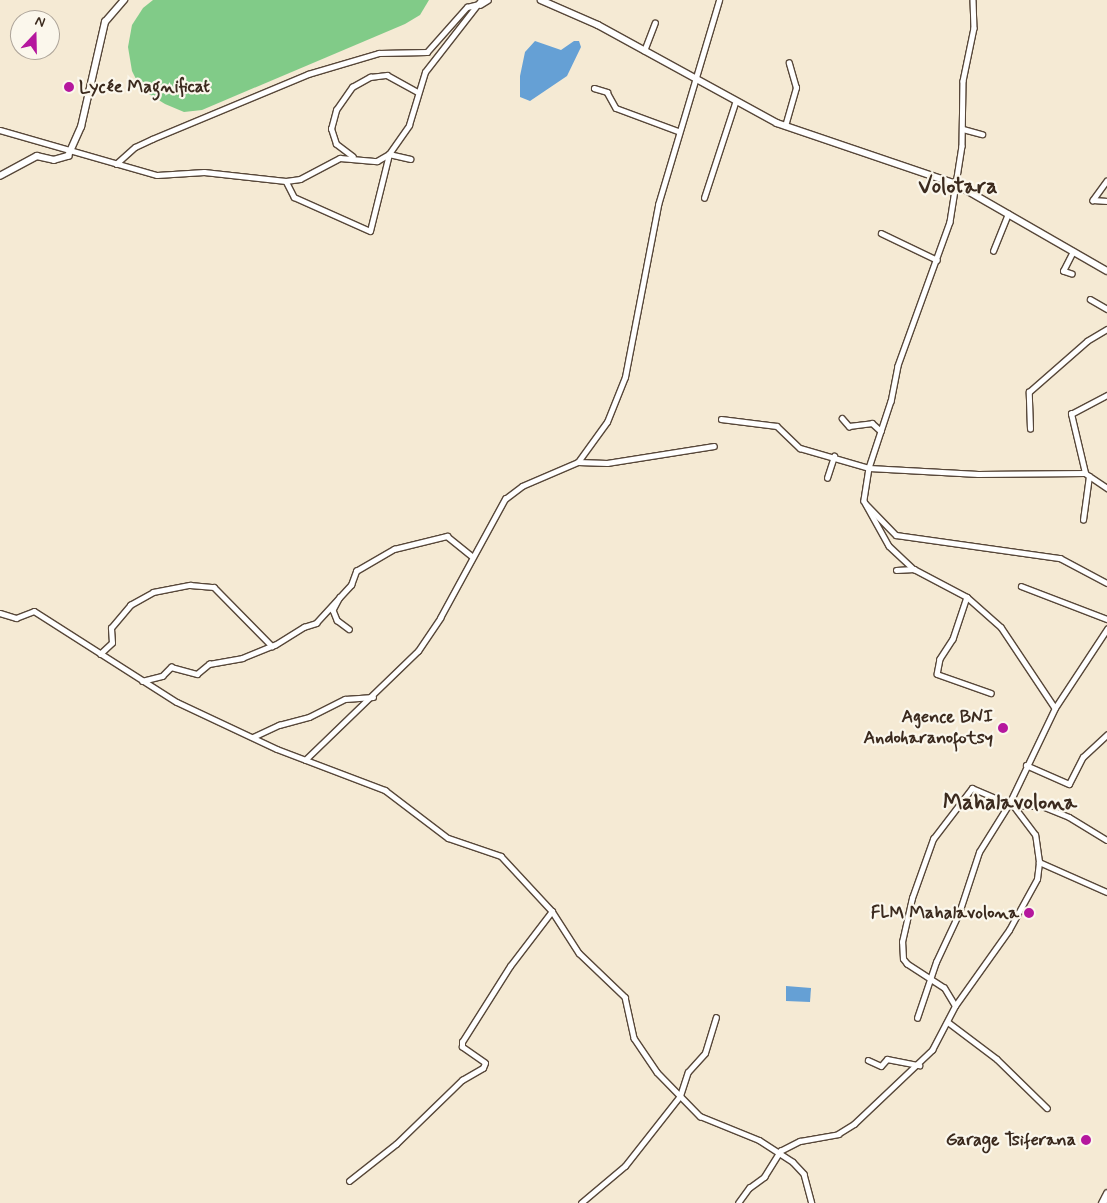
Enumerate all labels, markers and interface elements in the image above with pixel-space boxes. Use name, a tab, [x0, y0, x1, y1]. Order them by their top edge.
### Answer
north arrow	[10, 10, 60, 60]
text: N	[32, 12, 48, 32]
place label: Lycée Magnificat	[79, 76, 211, 98]
marker: Lycée Magnificat	[63, 81, 75, 93]
district label: Volotara	[918, 175, 998, 201]
place label: Agence BNI Andoharanofotsy	[864, 707, 993, 750]
marker: Agence BNI Andoharanofotsy	[997, 722, 1009, 734]
district label: Mahalavolona	[943, 791, 1077, 817]
place label: FLM Mahalavolona	[871, 902, 1019, 924]
marker: FLM Mahalavolona	[1023, 907, 1035, 919]
place label: Garage Tsiferana	[946, 1129, 1076, 1151]
marker: Garage Tsiferana	[1080, 1134, 1092, 1146]

